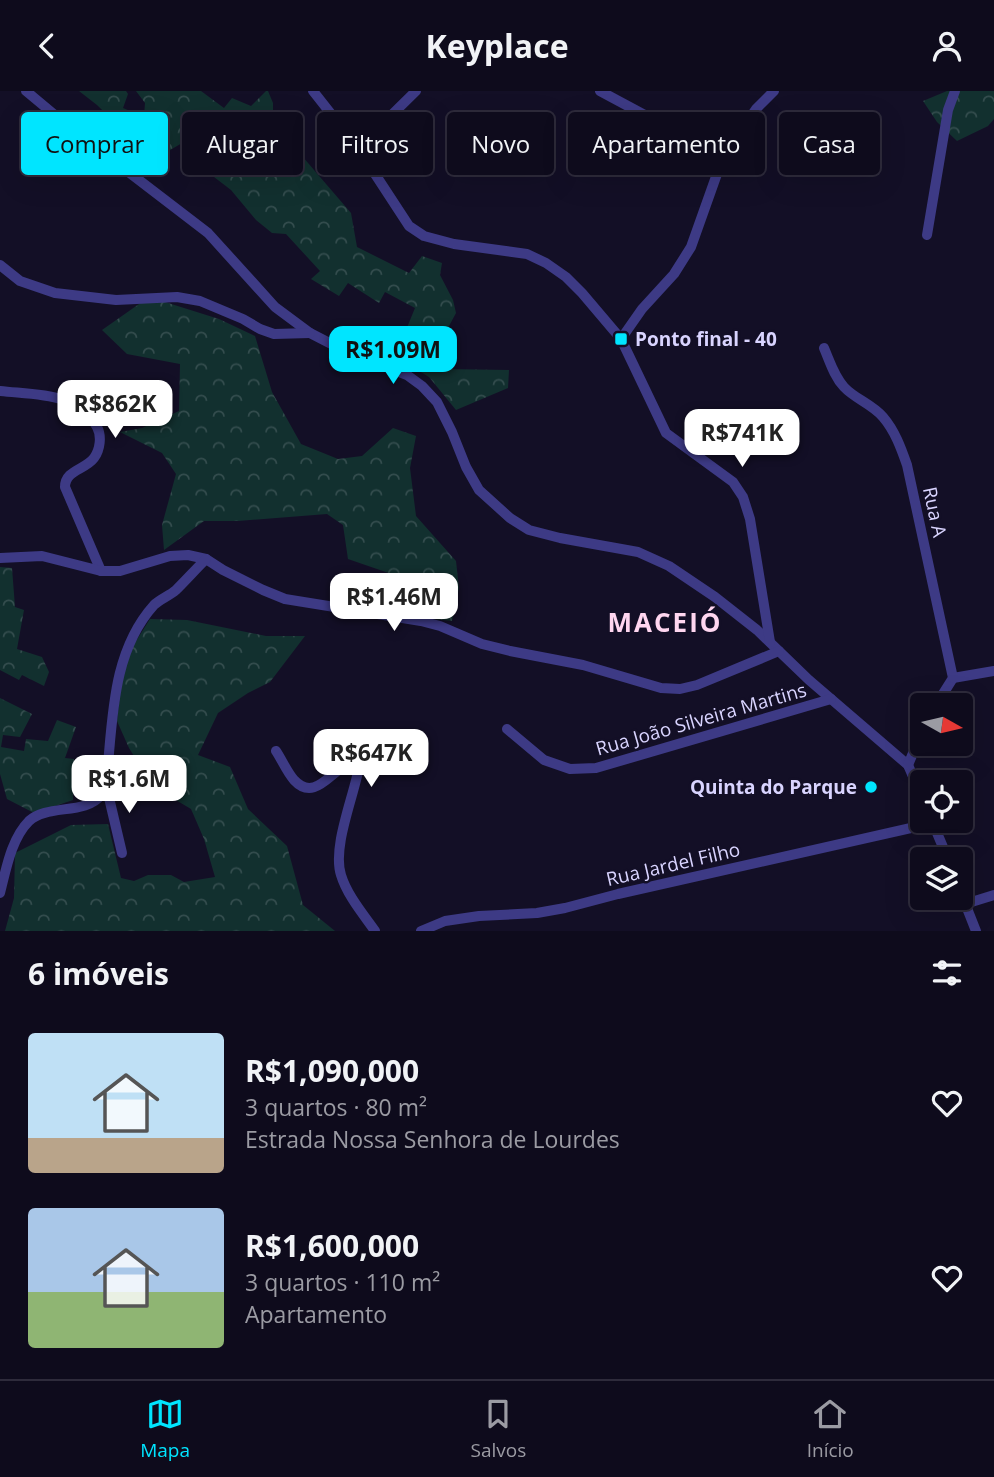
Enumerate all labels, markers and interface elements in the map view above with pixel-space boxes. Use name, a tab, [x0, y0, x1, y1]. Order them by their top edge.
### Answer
text: Keyplace	[425, 24, 569, 67]
icon: back	[28, 27, 66, 65]
icon: person	[928, 27, 966, 65]
chip: Comprar	[21, 112, 168, 175]
chip: Alugar	[182, 112, 303, 175]
chip: Filtros	[317, 112, 433, 175]
chip: Novo	[447, 112, 554, 175]
chip: Apartamento	[568, 112, 765, 175]
chip: Casa	[779, 112, 880, 175]
place label: Ponto final - 40	[635, 326, 777, 352]
pin: R$1.09M	[328, 327, 458, 386]
marker: Ponto final - 40	[613, 331, 629, 347]
text: R$1.09M	[345, 333, 441, 365]
pin: R$862K	[58, 381, 172, 440]
text: R$862K	[73, 387, 157, 419]
pin: R$741K	[685, 409, 799, 469]
text: R$741K	[700, 416, 784, 448]
street label: Rua A	[917, 484, 953, 540]
pin: R$1.46M	[329, 573, 459, 633]
text: R$1.46M	[346, 580, 442, 612]
district label: MACEIÓ	[608, 604, 722, 640]
street label: Rua João Silveira Martins	[593, 676, 809, 762]
north arrow	[910, 693, 973, 756]
map controls	[910, 693, 973, 910]
pin: R$647K	[314, 729, 428, 789]
text: R$647K	[329, 736, 413, 768]
pin: R$1.6M	[72, 755, 186, 815]
text: R$1.6M	[88, 762, 170, 794]
button: locate	[910, 770, 973, 833]
place label: Quinta do Parque	[690, 774, 857, 800]
marker: Quinta do Parque	[863, 779, 879, 795]
street label: Rua Jardel Filho	[603, 836, 743, 892]
button: layers	[910, 847, 973, 910]
text: 6 imóveis	[28, 953, 169, 994]
icon: filters	[928, 954, 966, 992]
text: R$1,090,000	[245, 1050, 419, 1091]
icon: home	[84, 1061, 168, 1145]
icon: heart	[928, 1084, 966, 1122]
text: 3 quartos · 80 m²	[245, 1091, 427, 1123]
text: Estrada Nossa Senhora de Lourdes	[245, 1123, 620, 1155]
text: R$1,600,000	[245, 1225, 419, 1266]
icon: home	[84, 1236, 168, 1320]
icon: heart	[928, 1259, 966, 1297]
text: 3 quartos · 110 m²	[245, 1266, 440, 1298]
text: Apartamento	[245, 1298, 387, 1330]
tab: Mapa	[140, 1395, 190, 1463]
tab: Salvos	[471, 1395, 526, 1463]
tab: Início	[807, 1395, 854, 1463]

